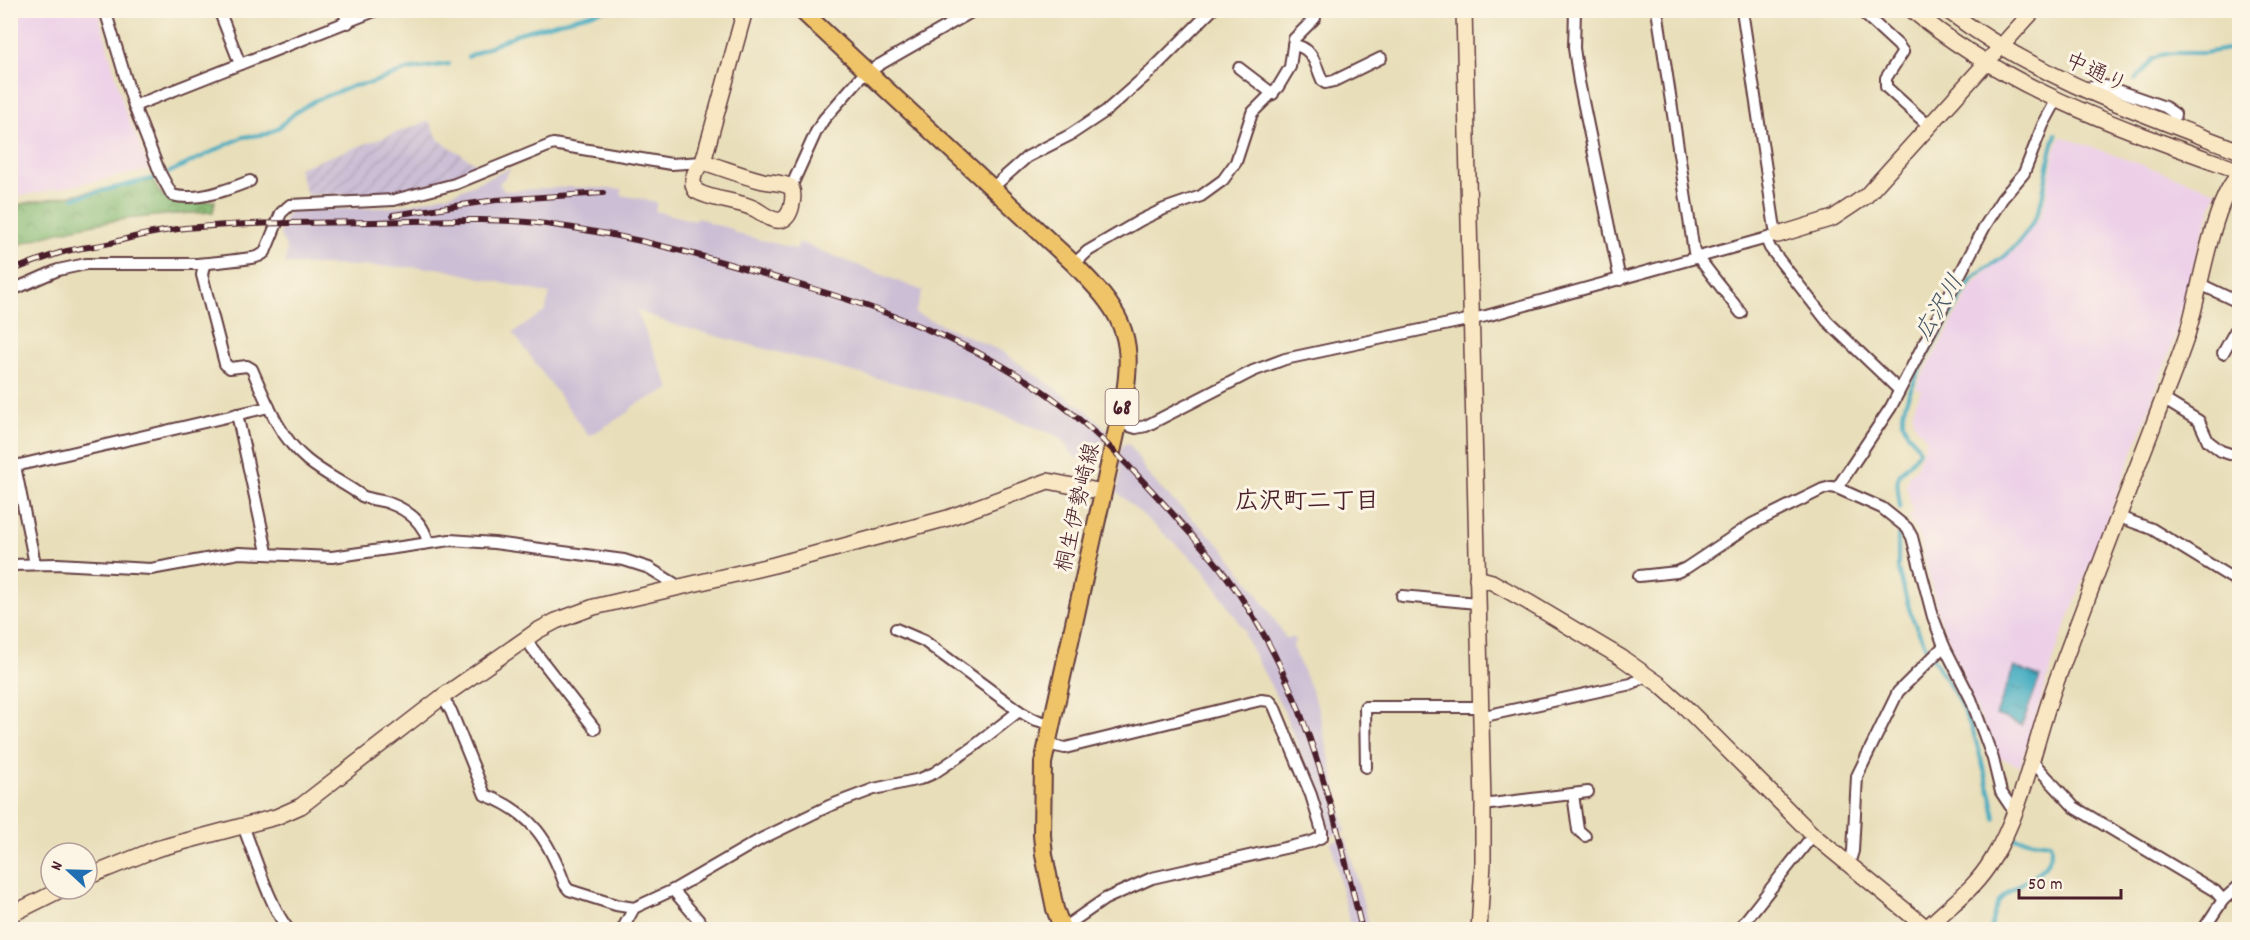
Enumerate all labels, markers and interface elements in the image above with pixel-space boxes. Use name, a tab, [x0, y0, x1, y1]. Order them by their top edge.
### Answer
street label: 中通り	[2059, 46, 2132, 102]
water label: 広沢川	[1907, 269, 1974, 348]
road number: 68	[1106, 389, 1138, 425]
street label: 桐生伊勢崎線	[1049, 440, 1109, 576]
district label: 広沢町二丁目	[1235, 486, 1379, 520]
north arrow	[39, 841, 99, 901]
text: N	[45, 858, 70, 874]
scale bar	[2019, 862, 2121, 900]
text: 50 m	[2028, 873, 2063, 898]

